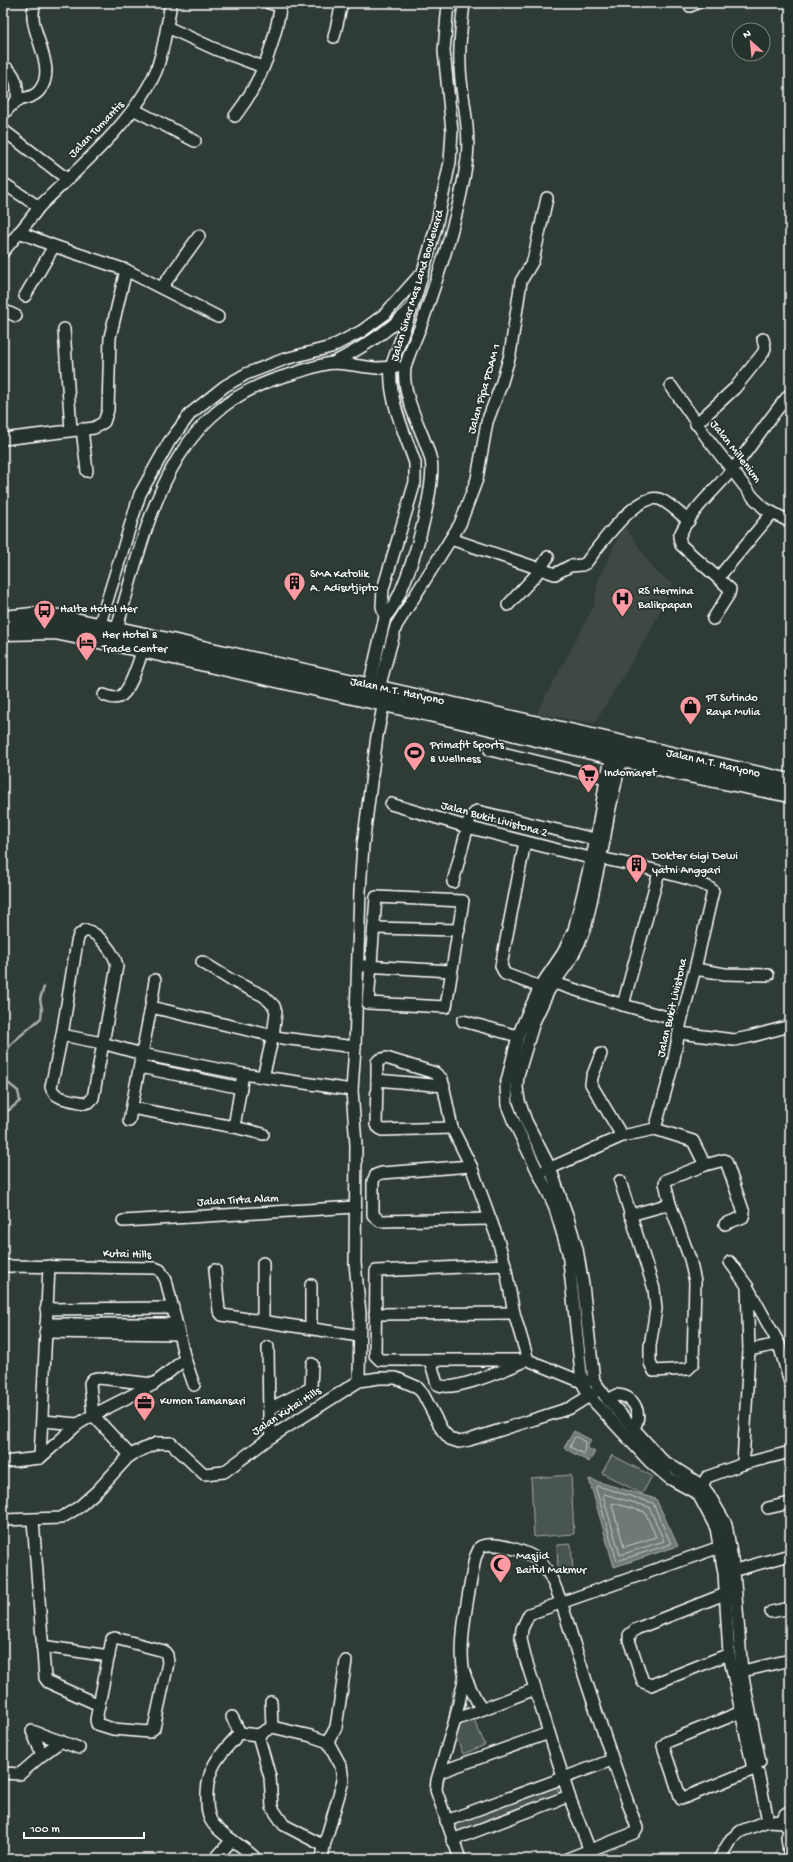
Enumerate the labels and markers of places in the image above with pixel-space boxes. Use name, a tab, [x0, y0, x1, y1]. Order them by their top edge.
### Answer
place label: SMA Katolik A. Adisutjipto	[310, 568, 378, 596]
building icon: SMA Katolik A. Adisutjipto	[282, 569, 308, 602]
place label: RS Hermina Balikpapan	[637, 585, 694, 613]
hospital icon: RS Hermina Balikpapan	[609, 586, 635, 619]
bus stop icon: Halte Hotel Her	[31, 597, 57, 630]
place label: Halte Hotel Her	[60, 603, 139, 617]
place label: Her Hotel & Trade Center	[101, 629, 169, 657]
hotel icon: Her Hotel & Trade Center	[73, 630, 99, 663]
place label: PT Sutindo Raya Mulia	[705, 692, 761, 720]
shop icon: PT Sutindo Raya Mulia	[677, 693, 703, 726]
place label: Primafit Sports & Wellness	[429, 739, 505, 767]
sports icon: Primafit Sports & Wellness	[401, 740, 427, 773]
supermarket icon: Indomaret	[575, 761, 601, 794]
place label: Indomaret	[604, 767, 657, 781]
place label: Dokter Gigi Dewi yatni Anggari	[651, 850, 738, 878]
building icon: Dokter Gigi Dewi yatni Anggari	[623, 851, 649, 884]
office icon: Kumon Tamansari	[131, 1389, 157, 1422]
place label: Kumon Tamansari	[160, 1395, 246, 1409]
place label: Masjid Baitul Makmur	[515, 1550, 588, 1578]
mosque icon: Masjid Baitul Makmur	[488, 1551, 514, 1584]

